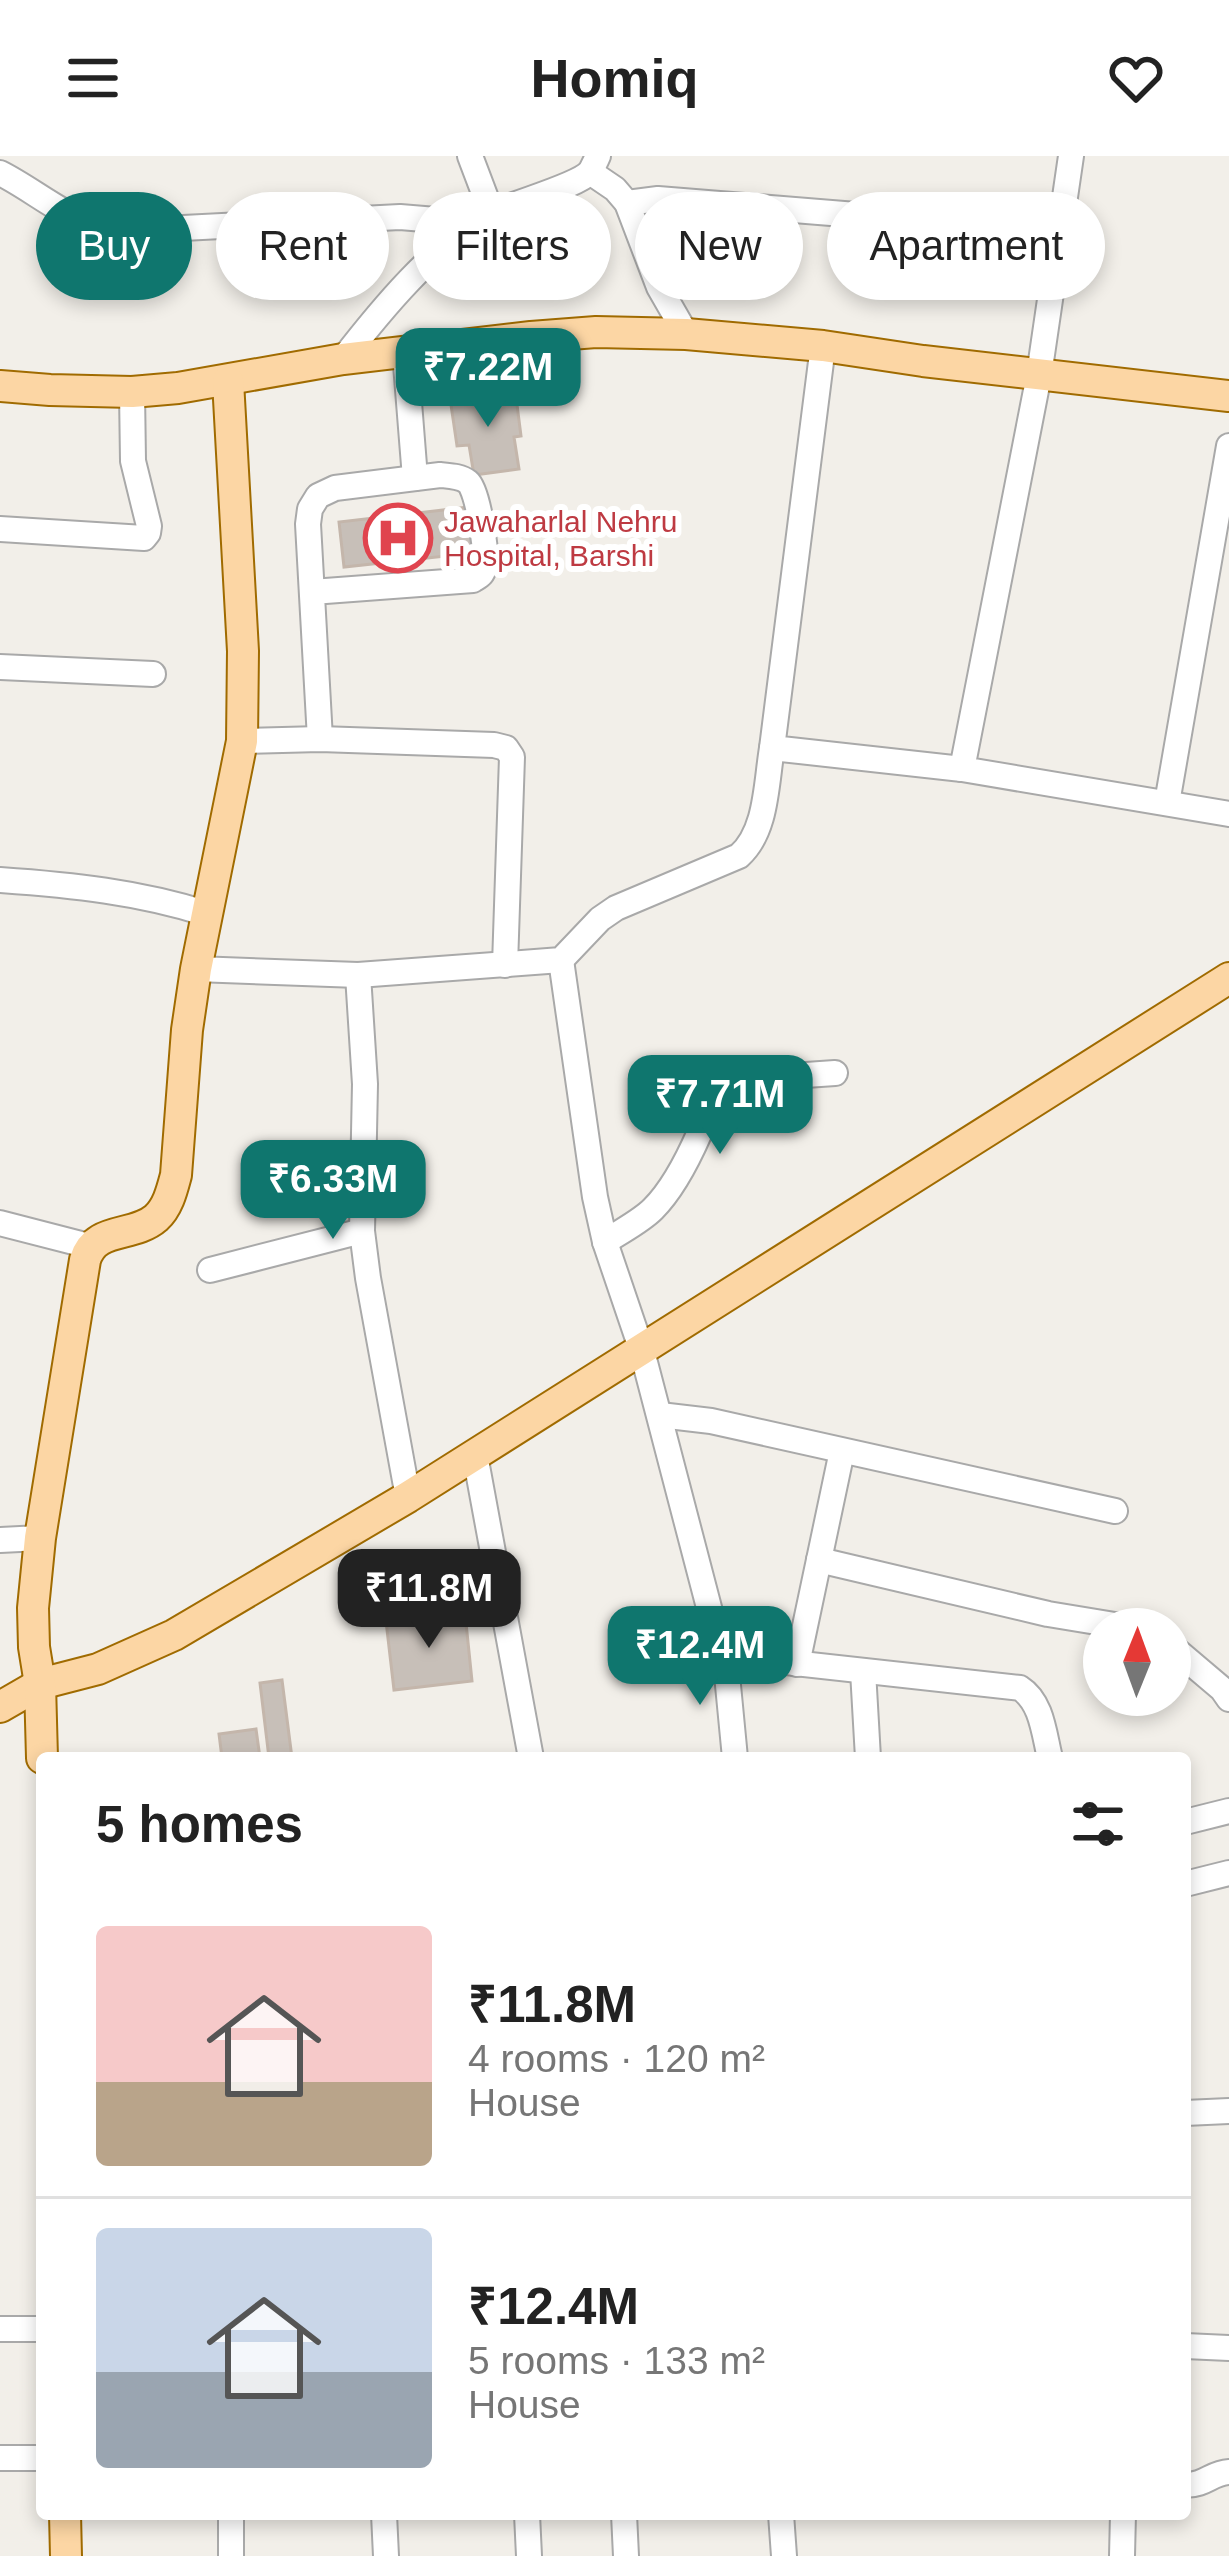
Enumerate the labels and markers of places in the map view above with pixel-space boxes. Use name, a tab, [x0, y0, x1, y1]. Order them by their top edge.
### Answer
pin: ₹7.22M	[390, 328, 586, 430]
hospital icon: Jawaharlal Nehru Hospital, Barshi	[363, 503, 433, 573]
place label: Jawaharlal Nehru Hospital, Barshi	[444, 505, 677, 572]
pin: ₹7.71M	[622, 1055, 818, 1157]
pin: ₹6.33M	[235, 1140, 431, 1242]
pin: ₹11.8M	[331, 1549, 527, 1651]
pin: ₹12.4M	[602, 1606, 798, 1708]

